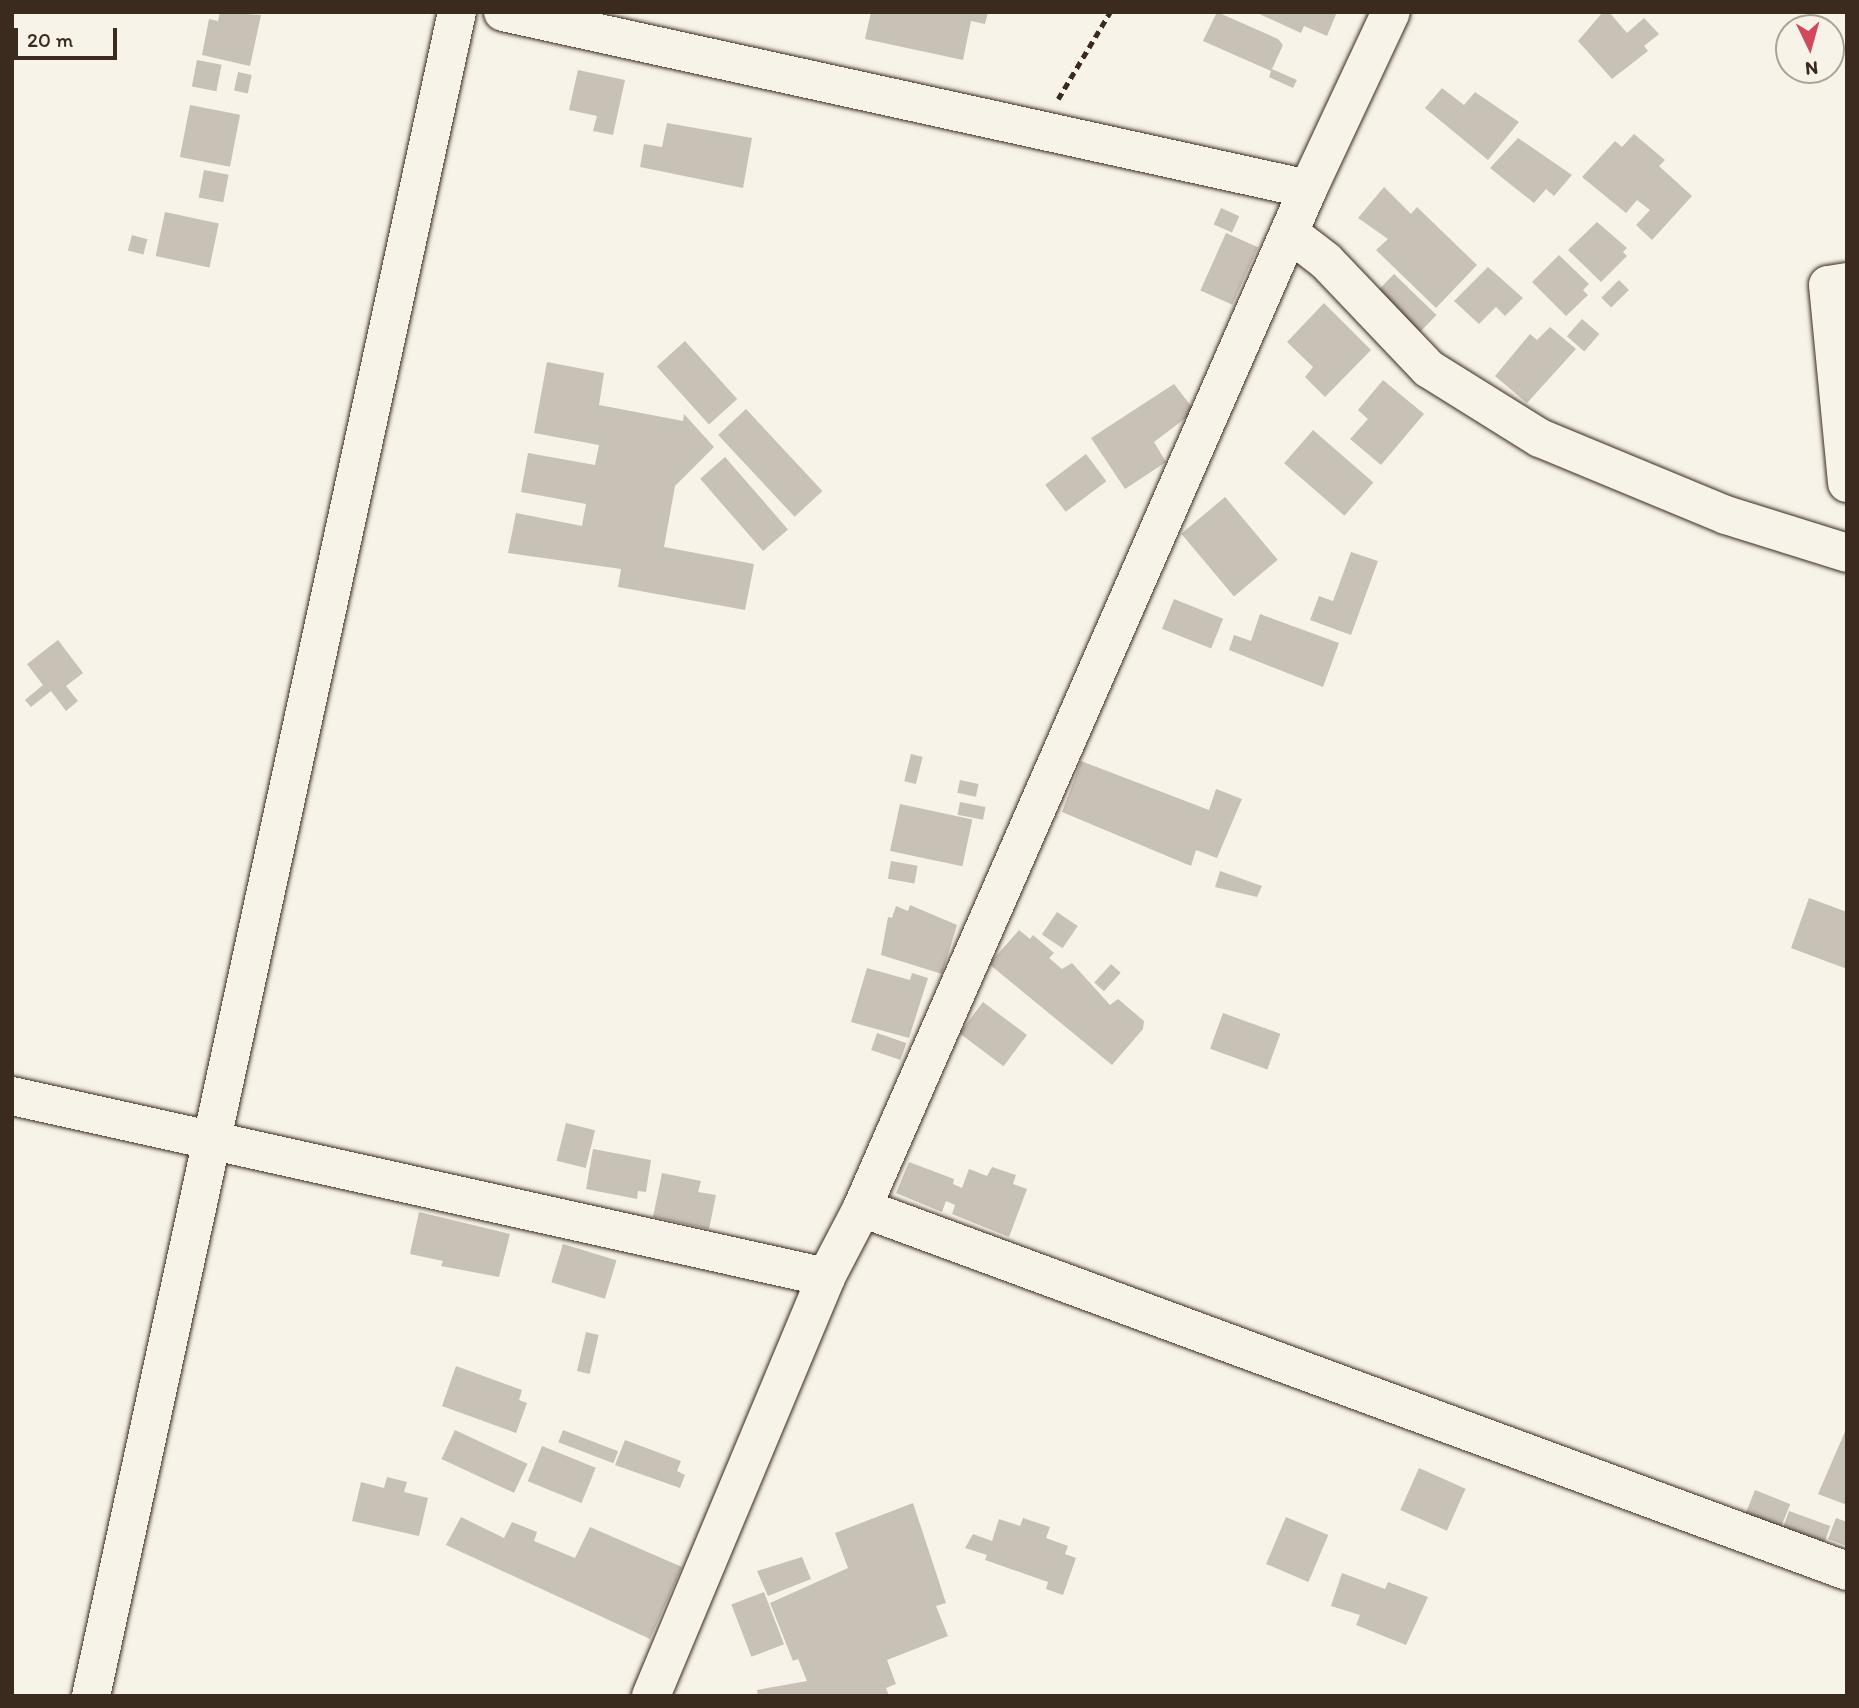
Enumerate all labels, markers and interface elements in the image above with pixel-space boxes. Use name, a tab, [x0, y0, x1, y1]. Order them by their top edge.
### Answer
scale bar	[18, 14, 121, 58]
north arrow	[1775, 14, 1845, 84]
text: 20 m	[27, 27, 73, 52]
text: N	[1804, 56, 1819, 80]

